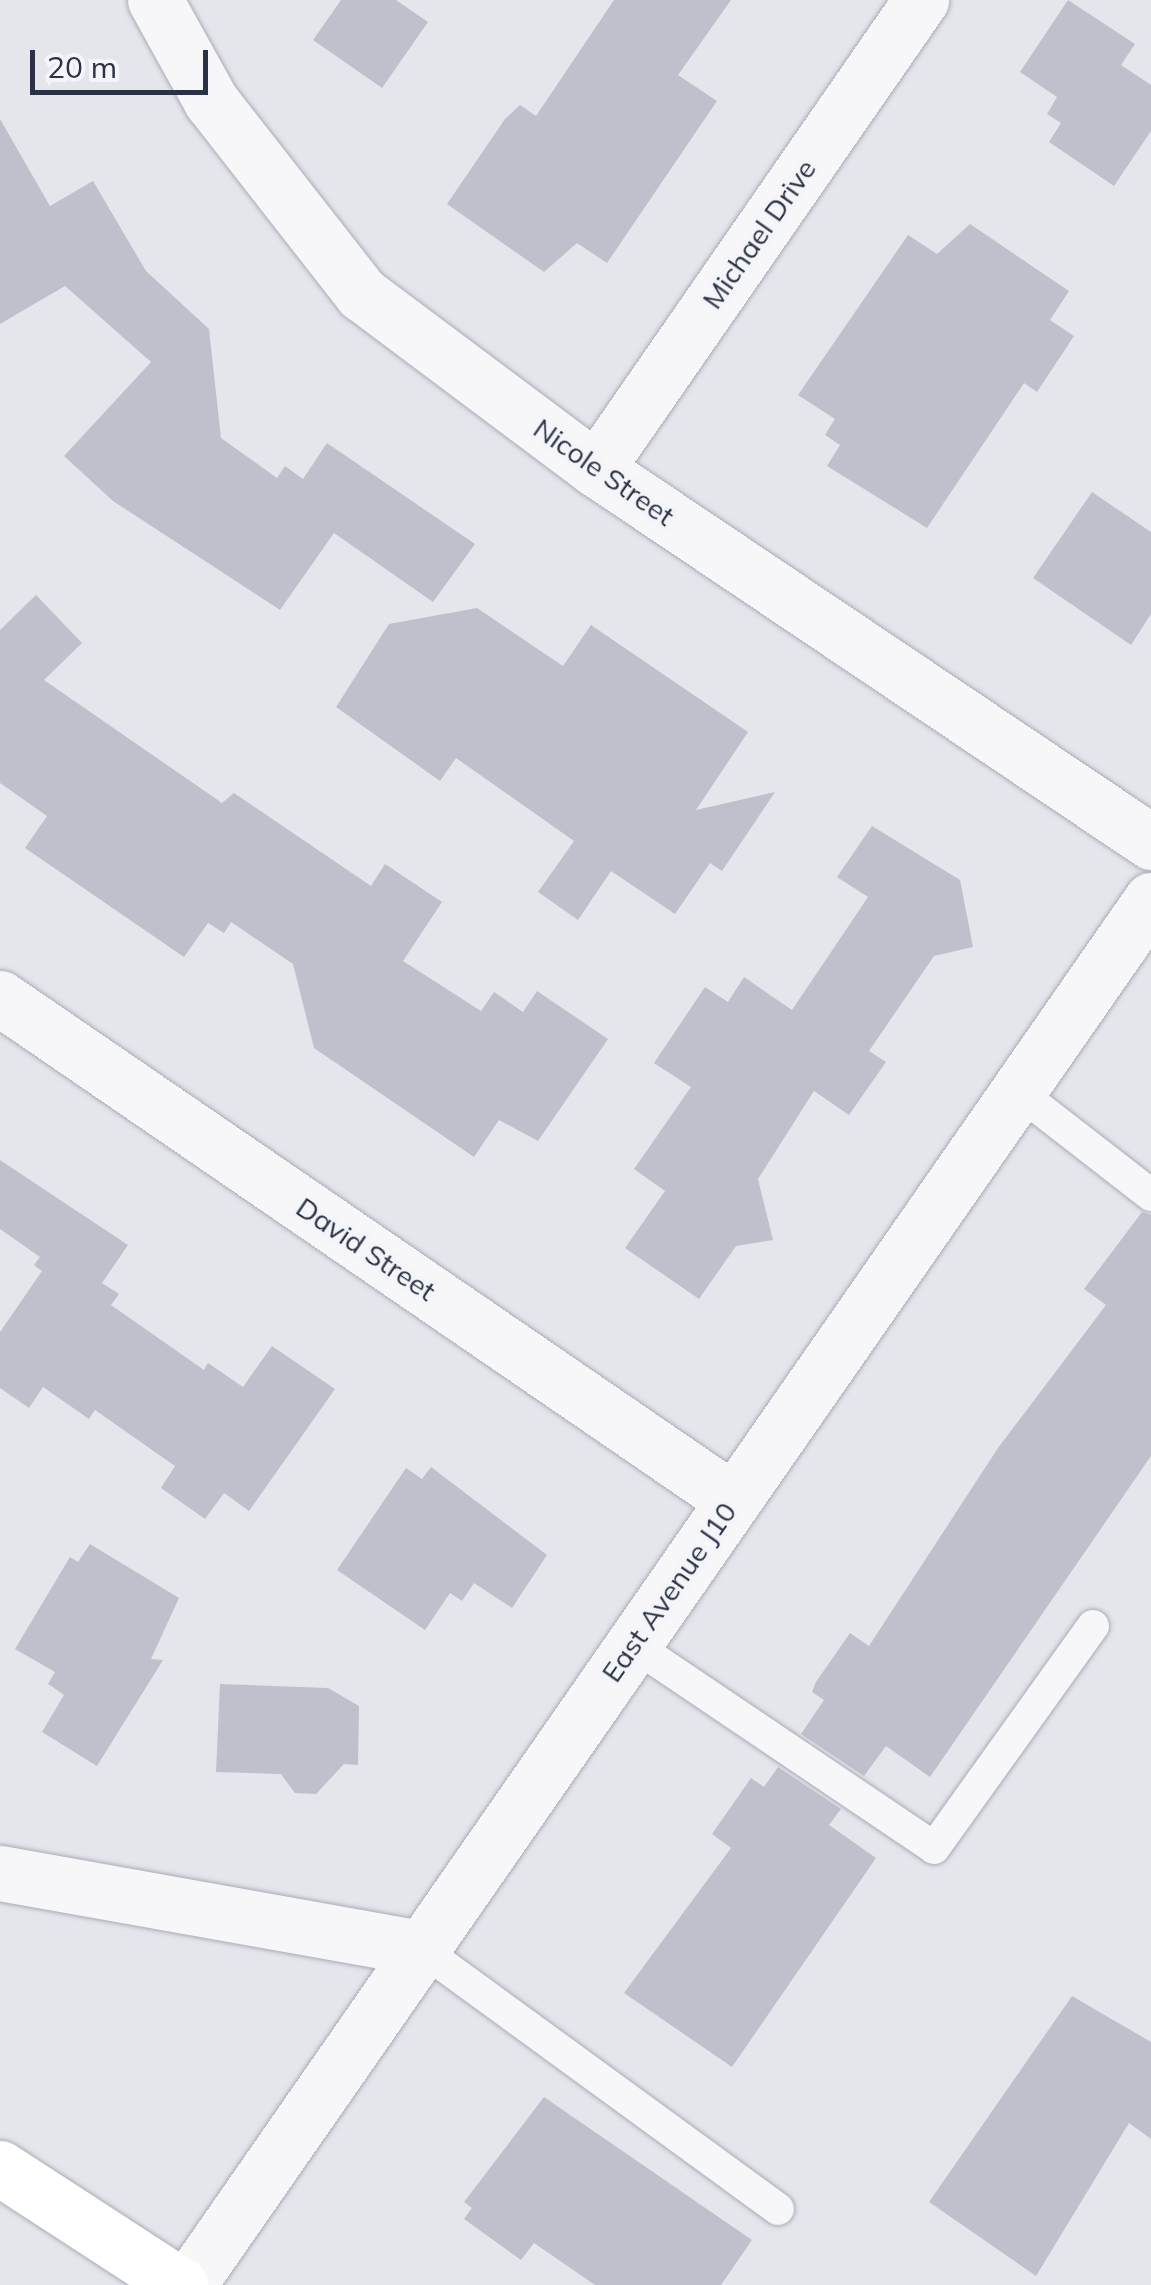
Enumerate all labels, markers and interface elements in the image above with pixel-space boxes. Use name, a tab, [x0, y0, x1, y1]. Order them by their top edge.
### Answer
scale bar	[35, 30, 212, 92]
text: 20 m	[47, 48, 117, 86]
street label: Michael Drive	[695, 153, 823, 315]
street label: Nicole Street	[527, 411, 681, 533]
street label: David Street	[290, 1190, 442, 1308]
street label: East Avenue J10	[595, 1496, 743, 1688]

